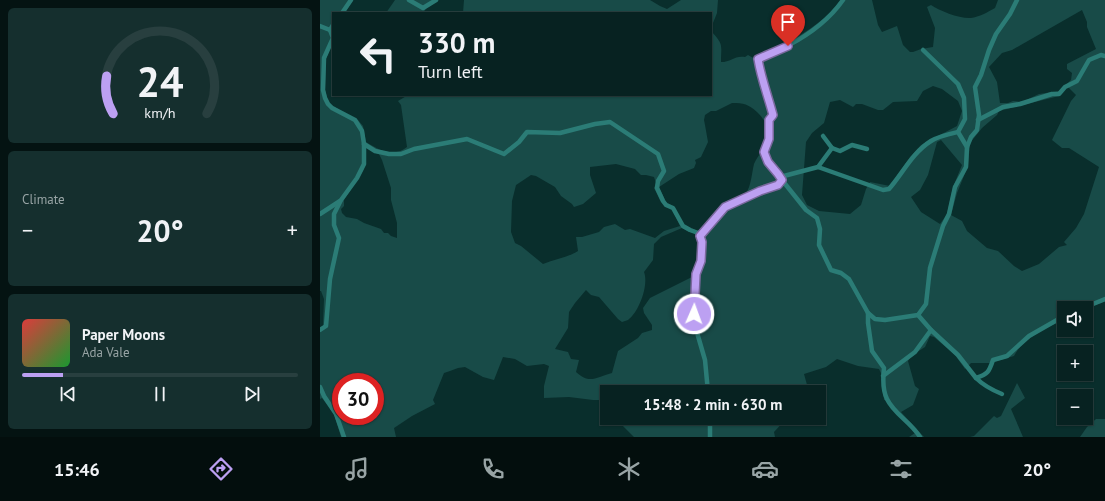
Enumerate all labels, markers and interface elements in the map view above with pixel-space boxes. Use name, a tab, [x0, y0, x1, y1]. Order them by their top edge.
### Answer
pin	[771, 5, 805, 46]
icon: arrive	[777, 11, 799, 33]
text: 330 m	[418, 24, 495, 61]
icon: left	[352, 28, 404, 80]
text: 24	[136, 54, 184, 107]
text: Turn left	[418, 60, 483, 83]
text: km/h	[144, 102, 176, 121]
text: Climate	[22, 191, 65, 208]
text: 20°	[136, 211, 184, 250]
text: −	[22, 216, 33, 244]
text: +	[287, 216, 298, 244]
position arrow	[673, 293, 715, 335]
map controls	[1057, 301, 1093, 425]
button: sound	[1057, 301, 1093, 337]
text: Paper Moons	[82, 325, 165, 344]
text: Ada Vale	[82, 344, 130, 361]
button: +	[1057, 345, 1093, 381]
speed limit sign: 30	[332, 373, 384, 425]
icon: previous	[57, 383, 79, 405]
icon: pause	[149, 383, 171, 405]
icon: next	[241, 383, 263, 405]
button: −	[1057, 389, 1093, 425]
text: 15:48 · 2 min · 630 m	[644, 395, 782, 414]
icon: directions	[207, 455, 235, 483]
icon: music	[343, 455, 371, 483]
icon: phone	[479, 455, 507, 483]
icon: climate	[615, 455, 643, 483]
icon: car	[751, 455, 779, 483]
icon: filters	[887, 455, 915, 483]
text: 15:46	[54, 458, 100, 481]
text: 20°	[1023, 458, 1051, 481]

